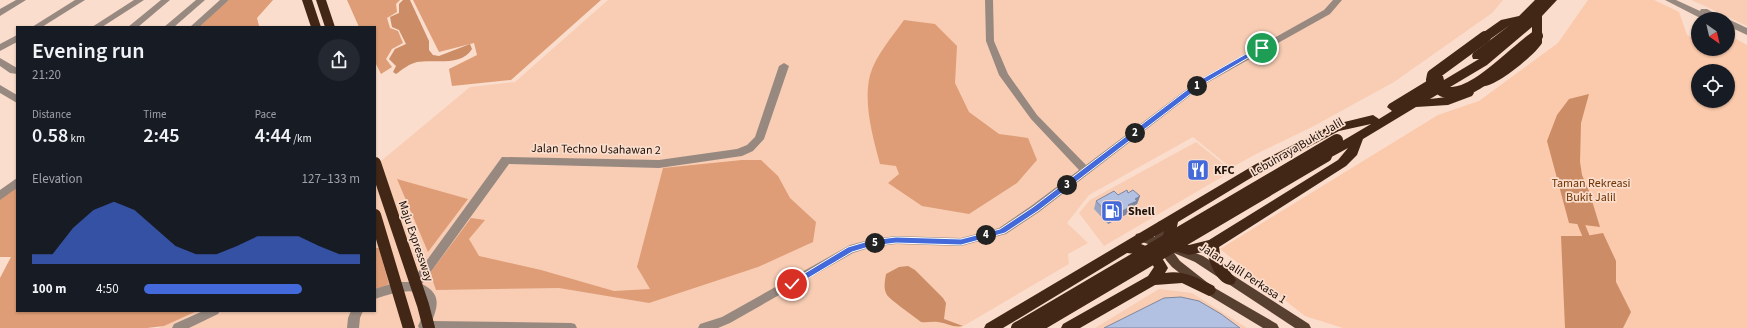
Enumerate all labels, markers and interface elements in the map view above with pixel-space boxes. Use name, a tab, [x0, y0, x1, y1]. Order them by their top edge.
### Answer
north arrow	[1691, 12, 1735, 56]
map controls	[1691, 12, 1735, 108]
pin	[1245, 31, 1279, 65]
text: Evening run	[32, 35, 145, 67]
icon: arrive	[1251, 37, 1273, 59]
button: share	[318, 39, 360, 81]
button: locate	[1691, 64, 1735, 108]
text: 21:20	[32, 66, 61, 84]
pin: 1	[1187, 76, 1207, 96]
text: 1	[1194, 78, 1200, 93]
text: Distance	[32, 107, 71, 122]
text: Time	[143, 107, 167, 122]
text: Pace	[255, 107, 276, 122]
street label: Lebuhraya Bukit Jalil	[1248, 114, 1347, 181]
text: 0.58	[32, 122, 68, 150]
text: 2:45	[143, 122, 180, 150]
text: 4:44	[255, 122, 291, 150]
pin: 2	[1125, 123, 1145, 143]
text: 2	[1132, 125, 1138, 140]
text: km	[68, 131, 85, 146]
text: /km	[291, 131, 312, 146]
street label: Jalan Techno Usahawan 2	[531, 140, 661, 159]
restaurant icon: KFC	[1185, 157, 1211, 183]
place label: KFC	[1214, 162, 1235, 179]
text: Elevation	[32, 170, 83, 188]
text: 127–133 m	[302, 170, 360, 188]
pin: 3	[1057, 175, 1077, 195]
park label: Taman Rekreasi Bukit Jalil	[1551, 175, 1631, 206]
text: 3	[1064, 177, 1070, 192]
street label: Maju Expressway	[394, 198, 438, 284]
fuel station icon: Shell	[1099, 198, 1125, 224]
place label: Shell	[1128, 203, 1155, 220]
pin: 4	[976, 225, 996, 245]
text: 4	[983, 227, 989, 242]
pin: 5	[865, 233, 885, 253]
text: 5	[872, 235, 878, 250]
street label: Jalan Jalil Perkasa 1	[1196, 239, 1290, 308]
pin	[775, 267, 809, 301]
icon: check	[781, 273, 803, 295]
text: 100 m	[32, 280, 66, 298]
text: 4:50	[96, 280, 119, 298]

